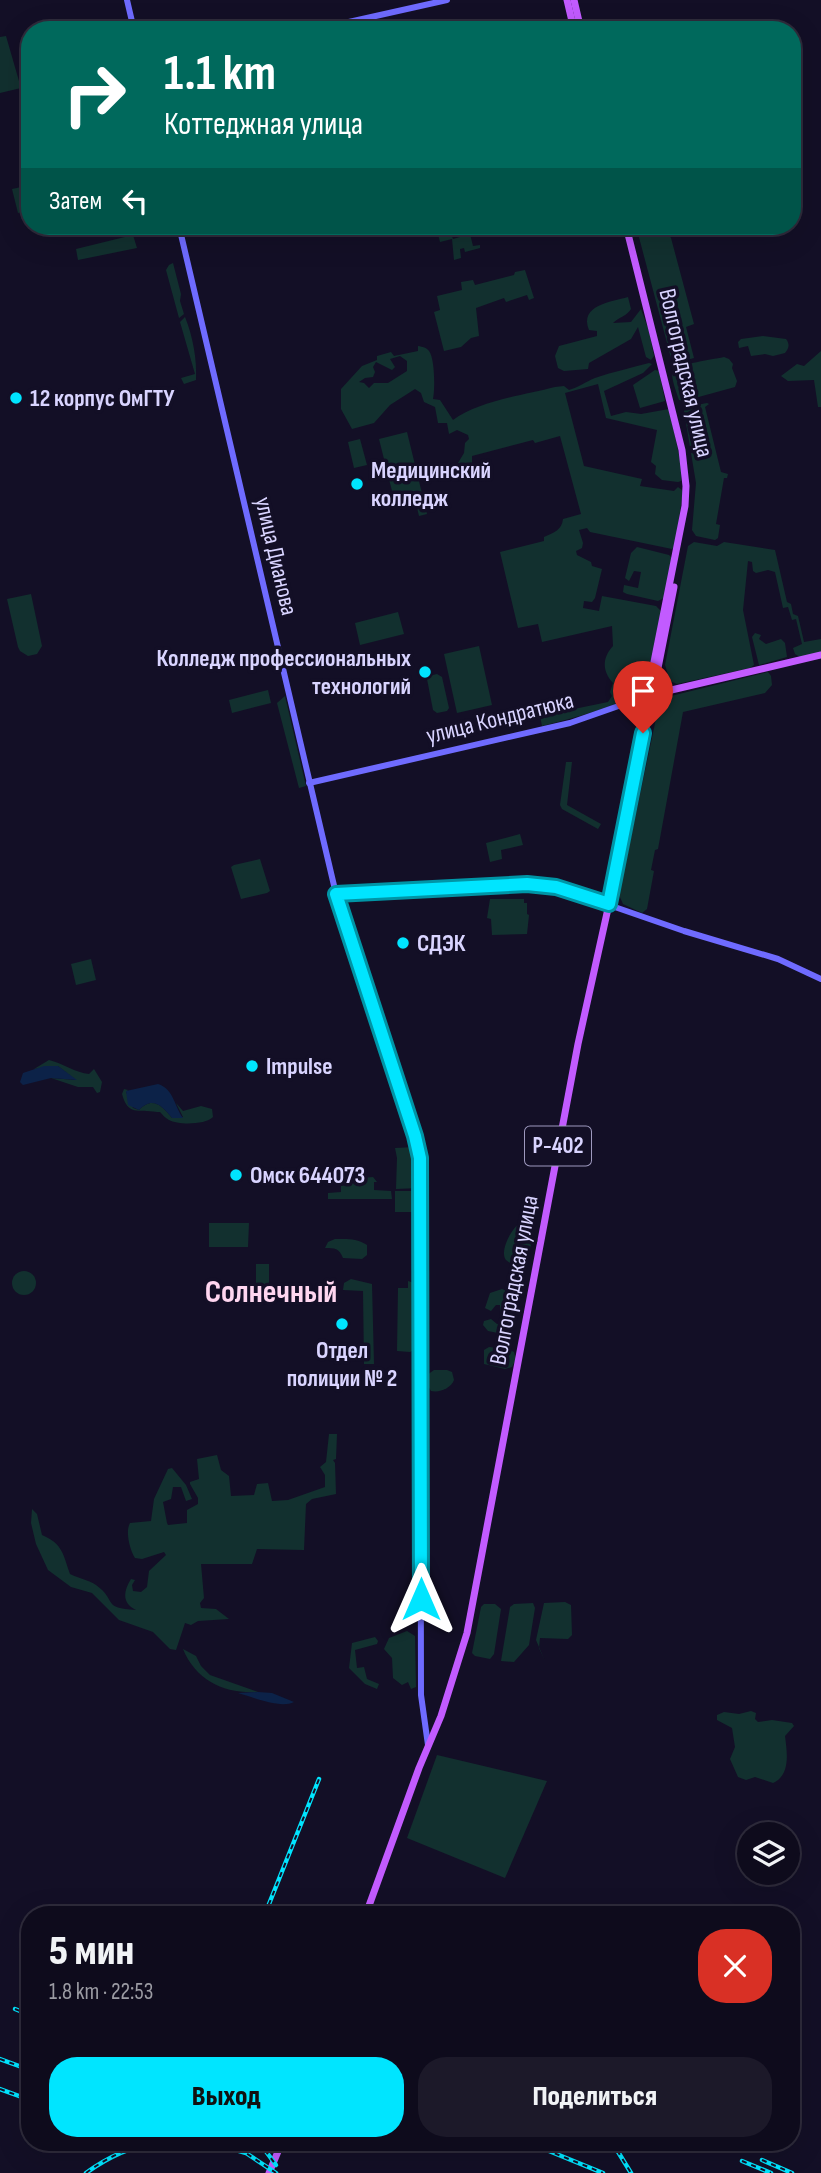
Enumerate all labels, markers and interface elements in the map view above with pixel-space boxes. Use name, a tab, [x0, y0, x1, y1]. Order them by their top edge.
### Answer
text: 1.1 km	[164, 45, 276, 104]
icon: right	[49, 49, 140, 140]
text: Коттеджная улица	[164, 105, 363, 144]
icon: left	[116, 182, 154, 220]
text: Затем	[49, 186, 102, 217]
street label: Волгоградская улица	[653, 286, 719, 460]
place label: 12 корпус ОмГТУ	[30, 384, 175, 413]
marker: 12 корпус ОмГТУ	[8, 390, 24, 406]
place label: Медицинский колледж	[371, 456, 491, 513]
marker: Медицинский колледж	[349, 476, 365, 492]
street label: улица Дианова	[248, 494, 304, 618]
place label: Колледж профессиональных технологий	[157, 644, 411, 701]
pin	[613, 661, 673, 733]
marker: Колледж профессиональных технологий	[417, 664, 433, 680]
icon: arrive	[624, 672, 662, 710]
street label: улица Кондратюка	[423, 686, 577, 750]
place label: СДЭК	[417, 929, 466, 958]
marker: СДЭК	[395, 935, 411, 951]
place label: Impulse	[266, 1052, 332, 1081]
marker: Impulse	[244, 1058, 260, 1074]
road number: Р-402	[525, 1126, 591, 1166]
place label: Омск 644073	[250, 1161, 365, 1190]
marker: Омск 644073	[228, 1167, 244, 1183]
street label: Волгоградская улица	[483, 1193, 545, 1367]
district label: Солнечный	[205, 1273, 337, 1312]
marker: Отдел полиции № 2	[334, 1316, 350, 1332]
place label: Отдел полиции № 2	[287, 1336, 397, 1393]
position arrow	[384, 1562, 458, 1636]
map controls	[737, 1822, 800, 1885]
button: layers	[737, 1822, 800, 1885]
text: 5 мин	[49, 1926, 134, 1977]
button: close	[698, 1929, 772, 2003]
text: 1.8 km · 22:53	[49, 1978, 153, 2006]
button: Выход	[49, 2057, 404, 2137]
button: Поделиться	[418, 2057, 772, 2137]

